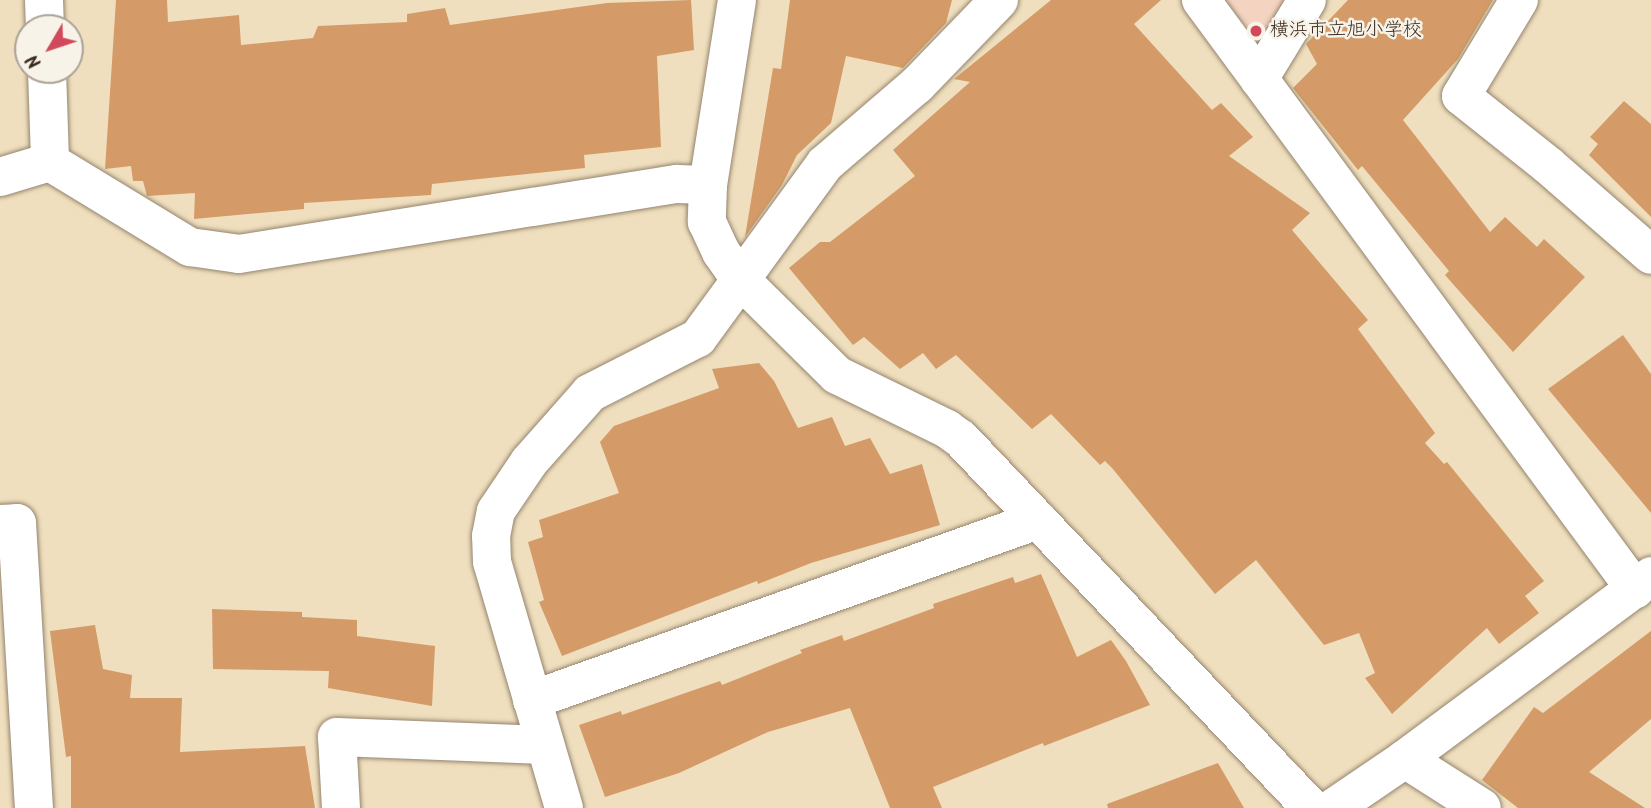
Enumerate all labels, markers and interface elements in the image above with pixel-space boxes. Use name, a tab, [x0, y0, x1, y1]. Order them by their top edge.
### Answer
north arrow	[14, 14, 84, 84]
place label: 横浜市立旭小学校	[1270, 20, 1422, 42]
marker: 横浜市立旭小学校	[1248, 23, 1264, 39]
text: N	[19, 47, 50, 75]

